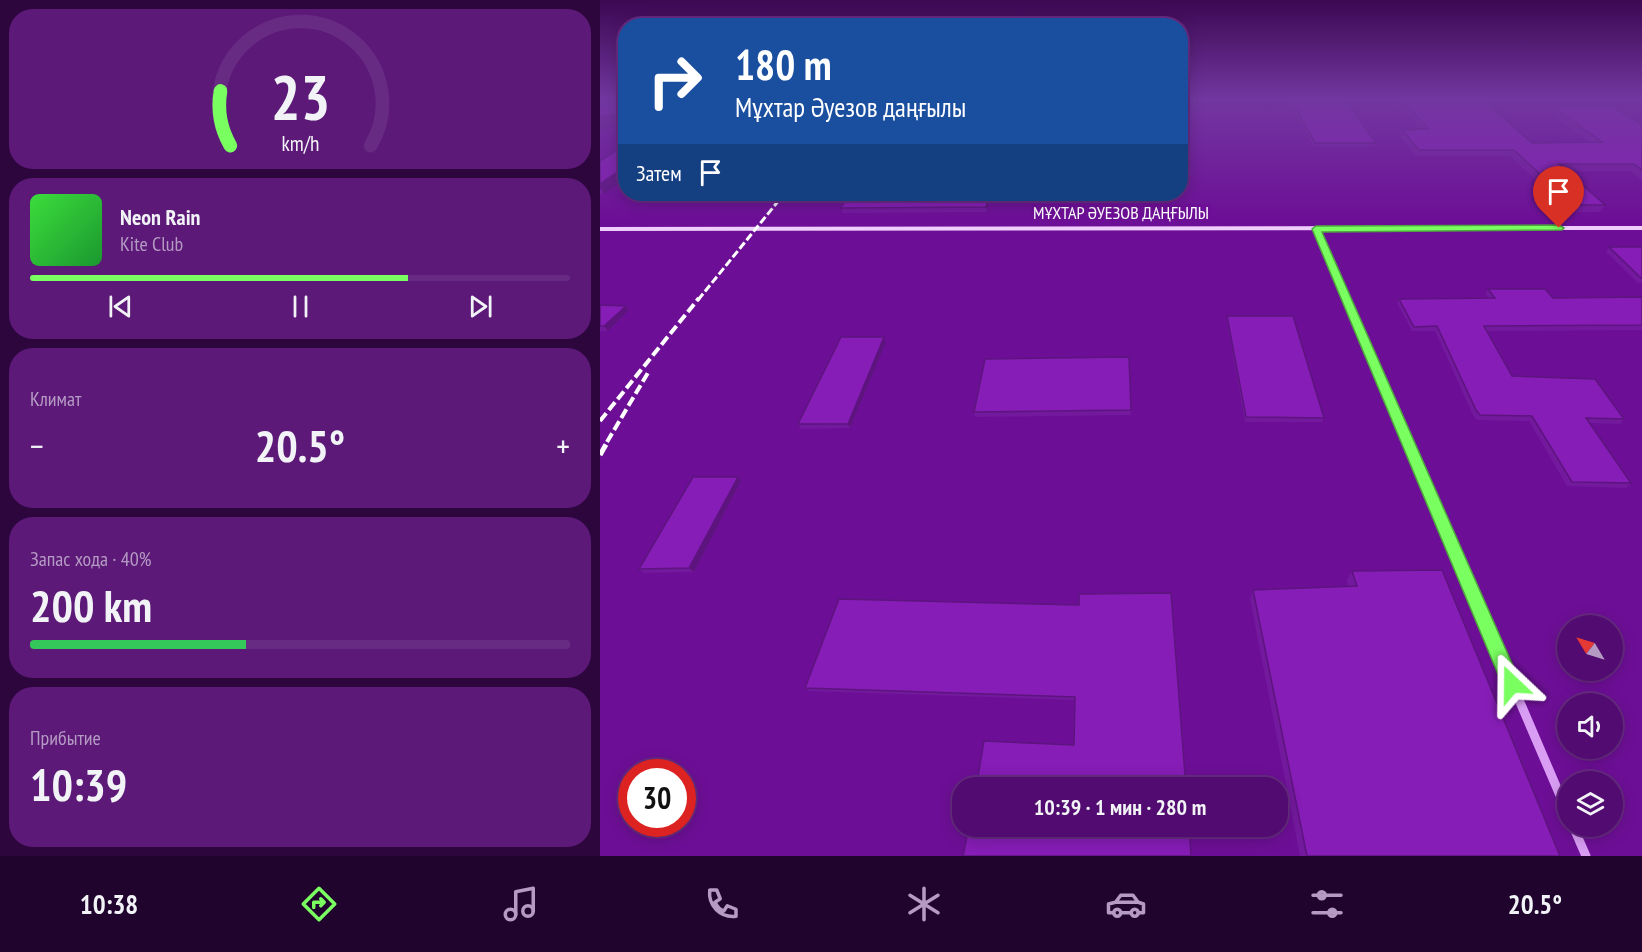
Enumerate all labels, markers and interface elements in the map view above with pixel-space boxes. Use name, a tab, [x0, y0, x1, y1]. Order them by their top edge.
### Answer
text: 180 m	[735, 37, 832, 92]
icon: right	[636, 42, 714, 120]
text: 23	[270, 56, 330, 137]
text: Мұхтар Әуезов даңғылы	[735, 90, 966, 124]
text: km/h	[281, 130, 319, 158]
icon: arrive	[694, 156, 727, 189]
text: Затем	[636, 159, 682, 187]
pin	[1533, 166, 1584, 228]
icon: arrive	[1542, 175, 1575, 208]
street label: МҰХТАР ӘУЕЗОВ ДАҢҒЫЛЫ	[1033, 201, 1209, 224]
text: Neon Rain	[120, 203, 200, 231]
text: Kite Club	[120, 231, 183, 257]
icon: previous	[104, 290, 137, 323]
icon: pause	[284, 290, 317, 323]
icon: next	[464, 290, 497, 323]
text: Климат	[30, 386, 81, 412]
text: 20.5°	[255, 416, 345, 474]
text: −	[30, 424, 44, 467]
text: +	[556, 424, 570, 467]
text: Запас хода · 40%	[30, 546, 151, 572]
text: 200 km	[30, 576, 152, 634]
north arrow	[1557, 615, 1623, 681]
map controls	[1557, 615, 1623, 837]
position arrow	[1480, 652, 1544, 716]
button: sound	[1557, 693, 1623, 759]
text: Прибытие	[30, 725, 101, 751]
text: 10:39	[30, 755, 127, 813]
speed limit sign: 30	[618, 759, 696, 837]
button: layers	[1557, 771, 1623, 837]
text: 10:39 · 1 мин · 280 m	[1034, 793, 1206, 821]
icon: directions	[298, 883, 340, 925]
icon: music	[500, 883, 542, 925]
icon: phone	[701, 883, 743, 925]
icon: climate	[903, 883, 945, 925]
icon: car	[1105, 883, 1147, 925]
icon: filters	[1306, 883, 1348, 925]
text: 10:38	[80, 887, 138, 921]
text: 20.5°	[1508, 887, 1562, 921]

